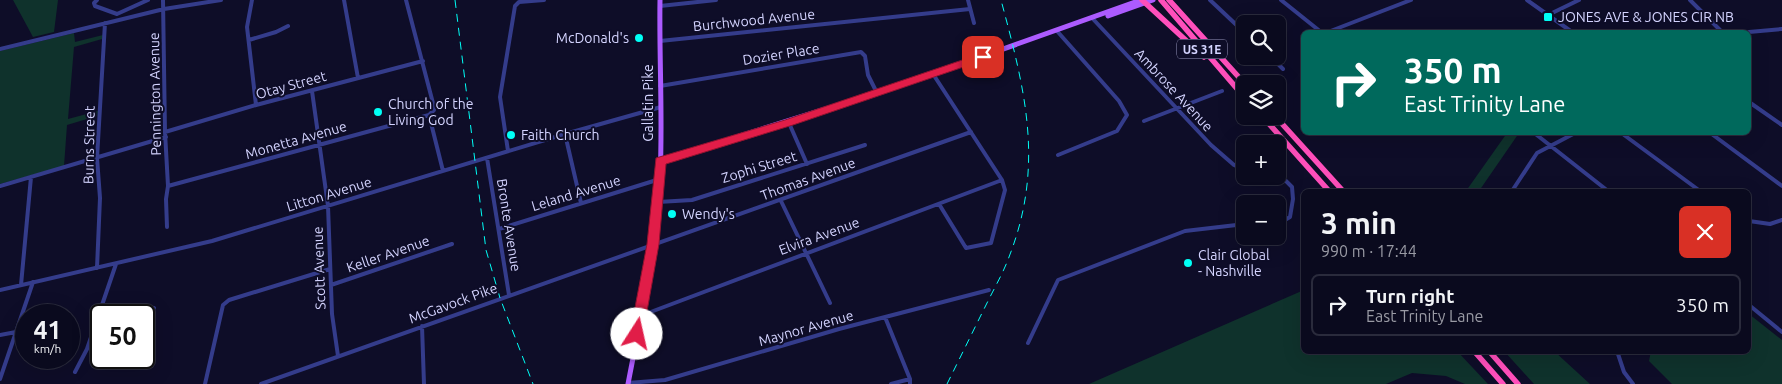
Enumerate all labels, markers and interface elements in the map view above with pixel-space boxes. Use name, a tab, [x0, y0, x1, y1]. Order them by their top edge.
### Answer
street label: Burchwood Avenue	[692, 6, 816, 34]
place label: JONES AVE & JONES CIR NB	[1558, 9, 1734, 25]
marker: JONES AVE & JONES CIR NB	[1542, 11, 1554, 23]
map controls	[1236, 15, 1286, 245]
button: search	[1236, 15, 1286, 65]
place label: McDonald's	[556, 30, 629, 46]
street label: Pennington Avenue	[146, 32, 164, 156]
marker: McDonald's	[633, 32, 645, 44]
pin	[962, 36, 1004, 78]
street label: Dozier Place	[741, 40, 821, 68]
road number: US 31E	[1177, 40, 1227, 59]
icon: arrive	[969, 43, 997, 71]
street label: Ambrose Avenue	[1132, 45, 1216, 135]
icon: right	[1321, 50, 1386, 115]
text: 350 m	[1404, 50, 1502, 90]
street label: Gallatin Pike	[640, 64, 656, 142]
street label: Otay Street	[254, 68, 329, 102]
button: layers	[1236, 75, 1286, 125]
text: East Trinity Lane	[1404, 91, 1565, 116]
place label: Church of the Living God	[388, 96, 474, 128]
street label: Burns Street	[80, 105, 98, 184]
marker: Church of the Living God	[372, 106, 384, 118]
street label: Monetta Avenue	[244, 118, 348, 162]
place label: Faith Church	[521, 127, 600, 143]
marker: Faith Church	[505, 129, 517, 141]
button: +	[1236, 135, 1286, 185]
street label: Zophi Street	[719, 148, 799, 186]
street label: Thomas Avenue	[758, 154, 858, 204]
street label: Leland Avenue	[530, 172, 622, 214]
street label: Litton Avenue	[285, 173, 373, 215]
street label: Bronte Avenue	[494, 177, 524, 273]
button: −	[1236, 195, 1286, 245]
place label: Wendy's	[682, 206, 735, 222]
text: 3 min	[1321, 206, 1397, 240]
button: close	[1679, 206, 1731, 258]
marker: Wendy's	[666, 208, 678, 220]
street label: Elvira Avenue	[777, 214, 861, 258]
street label: Scott Avenue	[310, 226, 328, 310]
street label: Keller Avenue	[344, 232, 432, 276]
text: 990 m · 17:44	[1321, 242, 1417, 260]
place label: Clair Global - Nashville	[1198, 247, 1270, 279]
marker: Clair Global - Nashville	[1182, 257, 1194, 269]
street label: McGavock Pike	[406, 280, 500, 326]
text: Turn right	[1366, 285, 1454, 307]
icon: right	[1323, 291, 1351, 319]
text: 350 m	[1676, 294, 1729, 316]
speed limit sign: 50	[90, 304, 155, 369]
position arrow	[610, 307, 662, 359]
street label: Maynor Avenue	[757, 307, 855, 349]
text: East Trinity Lane	[1366, 307, 1483, 325]
text: 41	[33, 316, 62, 344]
text: km/h	[34, 342, 61, 355]

